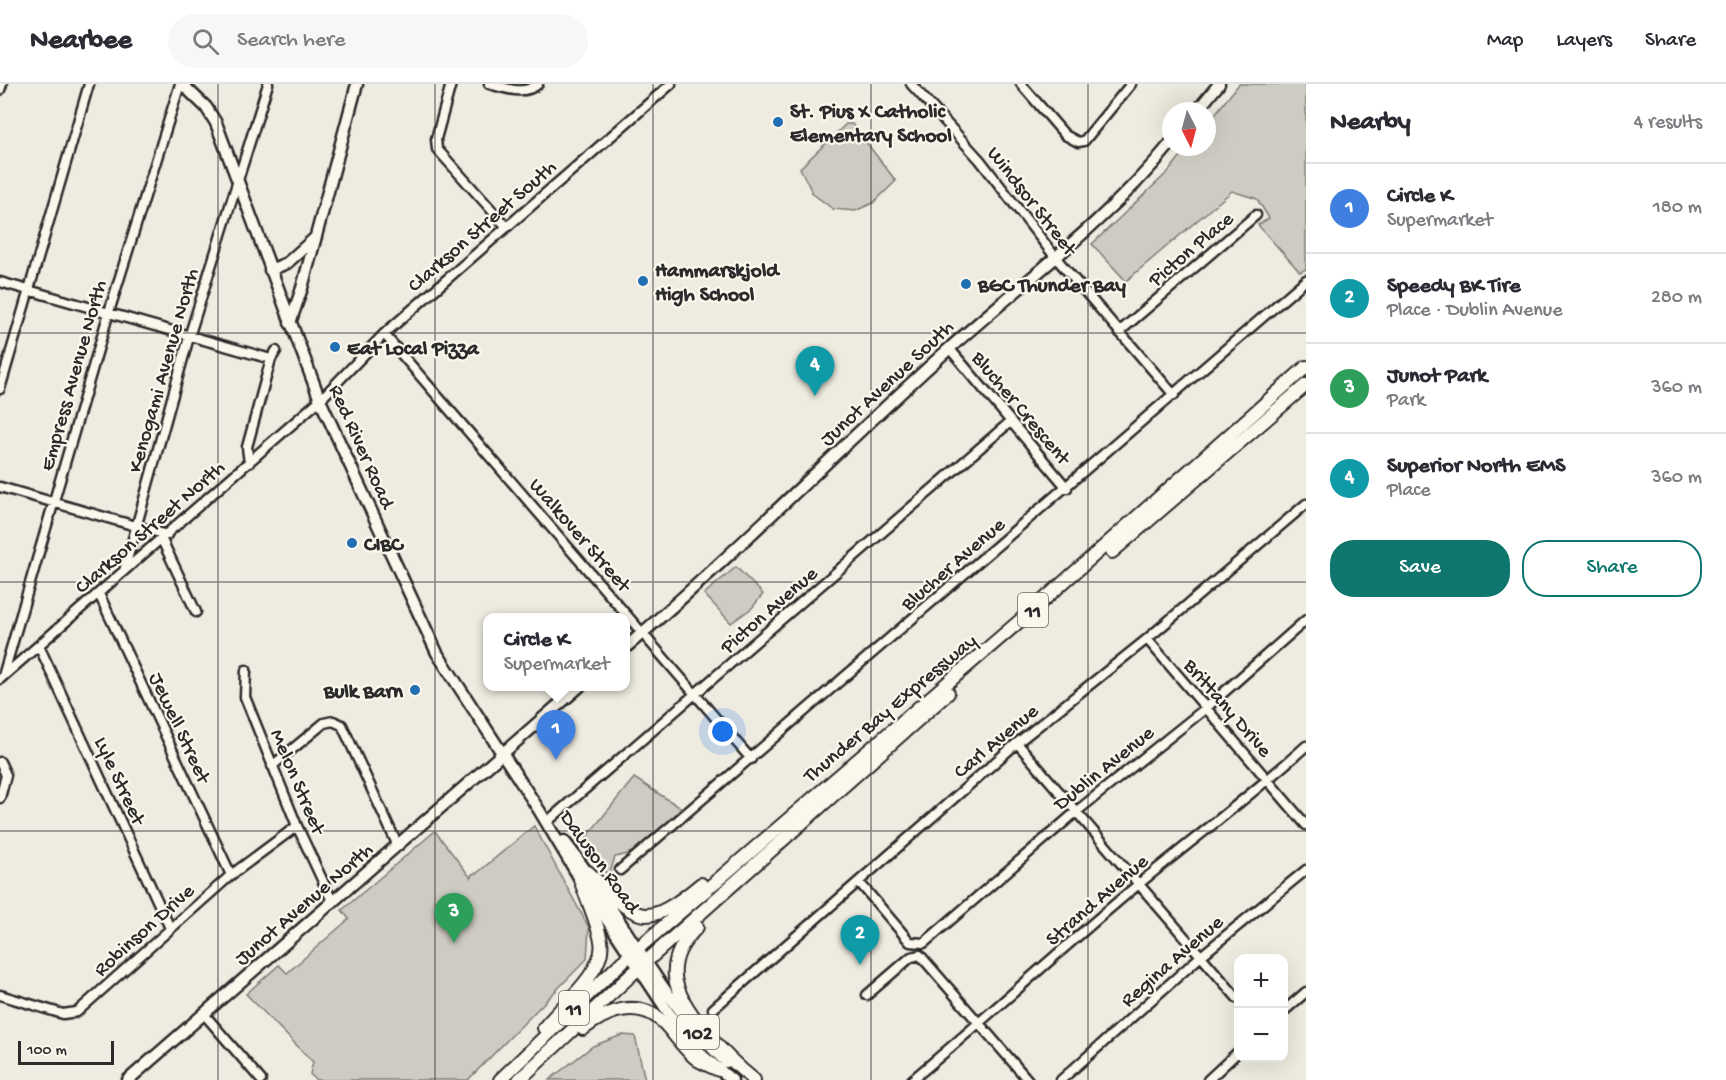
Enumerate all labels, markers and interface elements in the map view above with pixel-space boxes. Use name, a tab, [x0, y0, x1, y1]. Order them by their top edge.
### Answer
search box	[168, 14, 588, 68]
text: Nearbee	[30, 25, 132, 58]
icon: search	[189, 25, 222, 58]
text: Search here	[237, 28, 345, 54]
text: Map	[1487, 29, 1523, 54]
text: Layers	[1556, 29, 1612, 54]
text: Share	[1645, 29, 1696, 54]
place label: St. Pius X Catholic Elementary School	[790, 101, 952, 150]
north arrow	[1162, 102, 1216, 156]
text: Nearby	[1330, 108, 1411, 139]
text: 4 results	[1634, 112, 1702, 135]
marker: St. Pius X Catholic Elementary School	[771, 115, 785, 129]
street label: Windsor Street	[980, 143, 1082, 264]
street label: Clarkson Street South	[404, 156, 563, 299]
text: Circle K	[1387, 184, 1452, 210]
text: 1	[1345, 197, 1354, 220]
text: 180 m	[1653, 197, 1702, 220]
street label: Picton Place	[1144, 207, 1241, 294]
text: Supermarket	[1387, 210, 1493, 233]
place label: Hammarskjold High School	[655, 260, 781, 309]
street label: Kenogami Avenue North	[124, 266, 207, 476]
marker: Hammarskjold High School	[636, 274, 650, 288]
text: Speedy BK Tire	[1387, 274, 1521, 300]
place label: BGC Thunder Bay	[977, 275, 1126, 300]
marker: BGC Thunder Bay	[959, 277, 973, 291]
street label: Empress Avenue North	[36, 278, 115, 474]
text: 2	[1345, 287, 1354, 310]
text: 280 m	[1651, 287, 1702, 310]
text: Place · Dublin Avenue	[1387, 300, 1563, 323]
street label: Junot Avenue South	[816, 316, 960, 453]
place label: Eat Local Pizza	[347, 338, 480, 363]
marker: Eat Local Pizza	[328, 340, 342, 354]
pin: 4	[796, 346, 834, 396]
street label: Blucher Crescent	[964, 347, 1076, 473]
text: Junot Park	[1387, 364, 1487, 390]
text: 3	[1344, 377, 1355, 400]
text: 360 m	[1651, 377, 1702, 400]
street label: Red River Road	[321, 382, 399, 515]
text: Park	[1387, 390, 1425, 413]
text: Superior North EMS	[1387, 454, 1565, 480]
street label: Clarkson Street North	[71, 457, 232, 601]
text: 4	[1345, 467, 1354, 490]
text: 360 m	[1651, 467, 1702, 490]
street label: Walkover Street	[522, 474, 636, 600]
text: Place	[1387, 480, 1431, 503]
street label: Blucher Avenue	[896, 513, 1012, 618]
place label: CIBC	[363, 534, 404, 559]
marker: CIBC	[345, 536, 359, 550]
button: Save	[1330, 540, 1510, 597]
button: Share	[1522, 540, 1702, 597]
street label: Picton Avenue	[716, 562, 825, 661]
road number: 11	[1018, 593, 1048, 627]
popup	[483, 613, 630, 691]
text: Circle K	[504, 628, 569, 654]
street label: Thunder Bay Expressway	[799, 630, 983, 790]
text: Supermarket	[504, 654, 609, 677]
street label: Brittany Drive	[1176, 654, 1277, 765]
street label: Jewell Street	[141, 669, 215, 790]
place label: Bulk Barn	[323, 681, 404, 706]
marker: Bulk Barn	[408, 683, 422, 697]
street label: Carl Avenue	[950, 699, 1046, 785]
pin: 1	[536, 710, 576, 760]
your location	[708, 717, 737, 746]
street label: Dublin Avenue	[1048, 721, 1161, 819]
street label: Melon Street	[262, 726, 330, 841]
street label: Lyle Street	[87, 733, 150, 832]
street label: Dawson Road	[551, 805, 645, 921]
street label: Junot Avenue North	[231, 839, 380, 973]
street label: Strand Avenue	[1042, 850, 1156, 953]
street label: Robinson Drive	[90, 879, 202, 983]
pin: 3	[434, 894, 474, 943]
street label: Regina Avenue	[1117, 910, 1231, 1014]
pin: 2	[840, 916, 880, 965]
map controls	[1234, 954, 1288, 1062]
button: +	[1234, 954, 1288, 1008]
road number: 11	[559, 991, 589, 1025]
button: −	[1234, 1008, 1288, 1062]
road number: 102	[677, 1015, 719, 1049]
scale bar	[18, 1038, 114, 1066]
text: 100 m	[27, 1042, 67, 1061]

